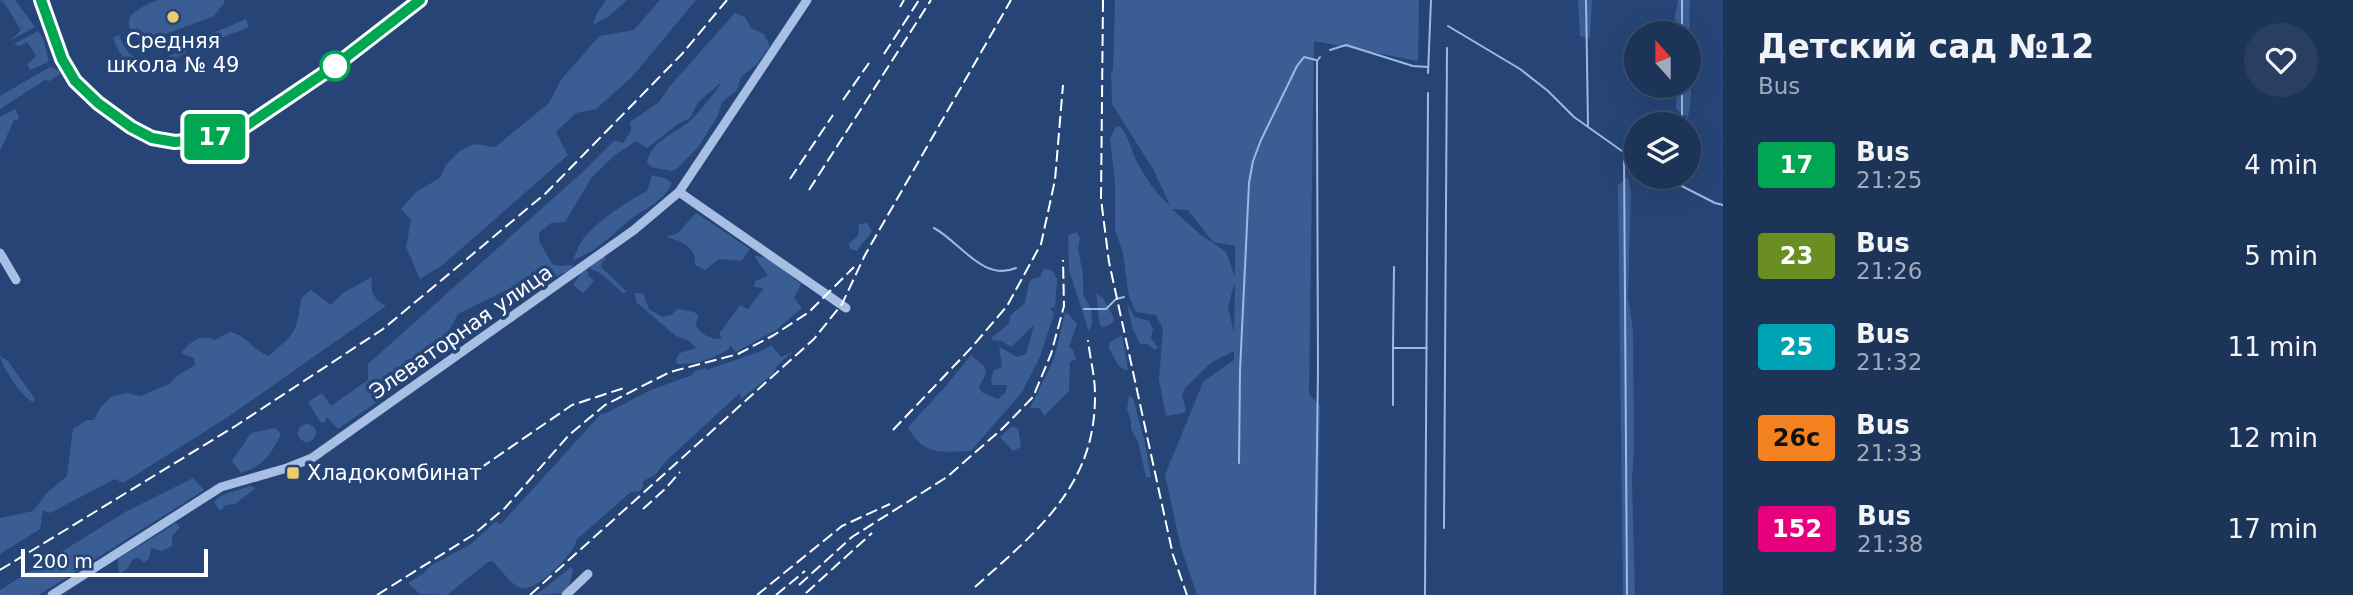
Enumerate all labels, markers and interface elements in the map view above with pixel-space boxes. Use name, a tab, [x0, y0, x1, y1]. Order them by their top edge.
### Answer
marker: Средняя школа № 49	[165, 9, 181, 25]
north arrow	[1624, 21, 1701, 98]
map controls	[1624, 21, 1701, 189]
button: heart	[2244, 23, 2318, 97]
text: Детский сад №12	[1758, 27, 2094, 66]
place label: Средняя школа № 49	[107, 29, 239, 77]
unlabelled marker	[320, 51, 350, 81]
text: Bus	[1758, 73, 1800, 99]
button: layers	[1624, 112, 1701, 189]
line badge: 17	[184, 114, 246, 160]
text: 17	[198, 123, 232, 151]
text: Bus	[1856, 137, 1910, 167]
text: 4 min	[2244, 150, 2318, 180]
text: 17	[1780, 151, 1813, 179]
text: 21:25	[1856, 167, 1922, 193]
text: Bus	[1856, 228, 1910, 258]
text: 5 min	[2244, 241, 2318, 271]
text: 23	[1780, 242, 1813, 270]
text: 21:26	[1856, 258, 1922, 284]
street label: Элеваторная улица	[365, 260, 557, 404]
text: Bus	[1856, 319, 1910, 349]
text: 11 min	[2228, 332, 2318, 362]
text: 25	[1780, 333, 1813, 361]
text: 21:32	[1856, 349, 1922, 375]
text: Bus	[1856, 410, 1910, 440]
text: 12 min	[2228, 423, 2318, 453]
text: 26c	[1773, 424, 1820, 452]
text: 21:33	[1856, 440, 1922, 466]
place label: Хладокомбинат	[307, 461, 482, 485]
marker: Хладокомбинат	[285, 465, 301, 481]
text: Bus	[1857, 501, 1911, 531]
text: 17 min	[2228, 514, 2318, 544]
text: 152	[1772, 515, 1822, 543]
text: 21:38	[1857, 531, 1923, 557]
scale bar	[21, 546, 208, 578]
text: 200 m	[32, 550, 93, 572]

